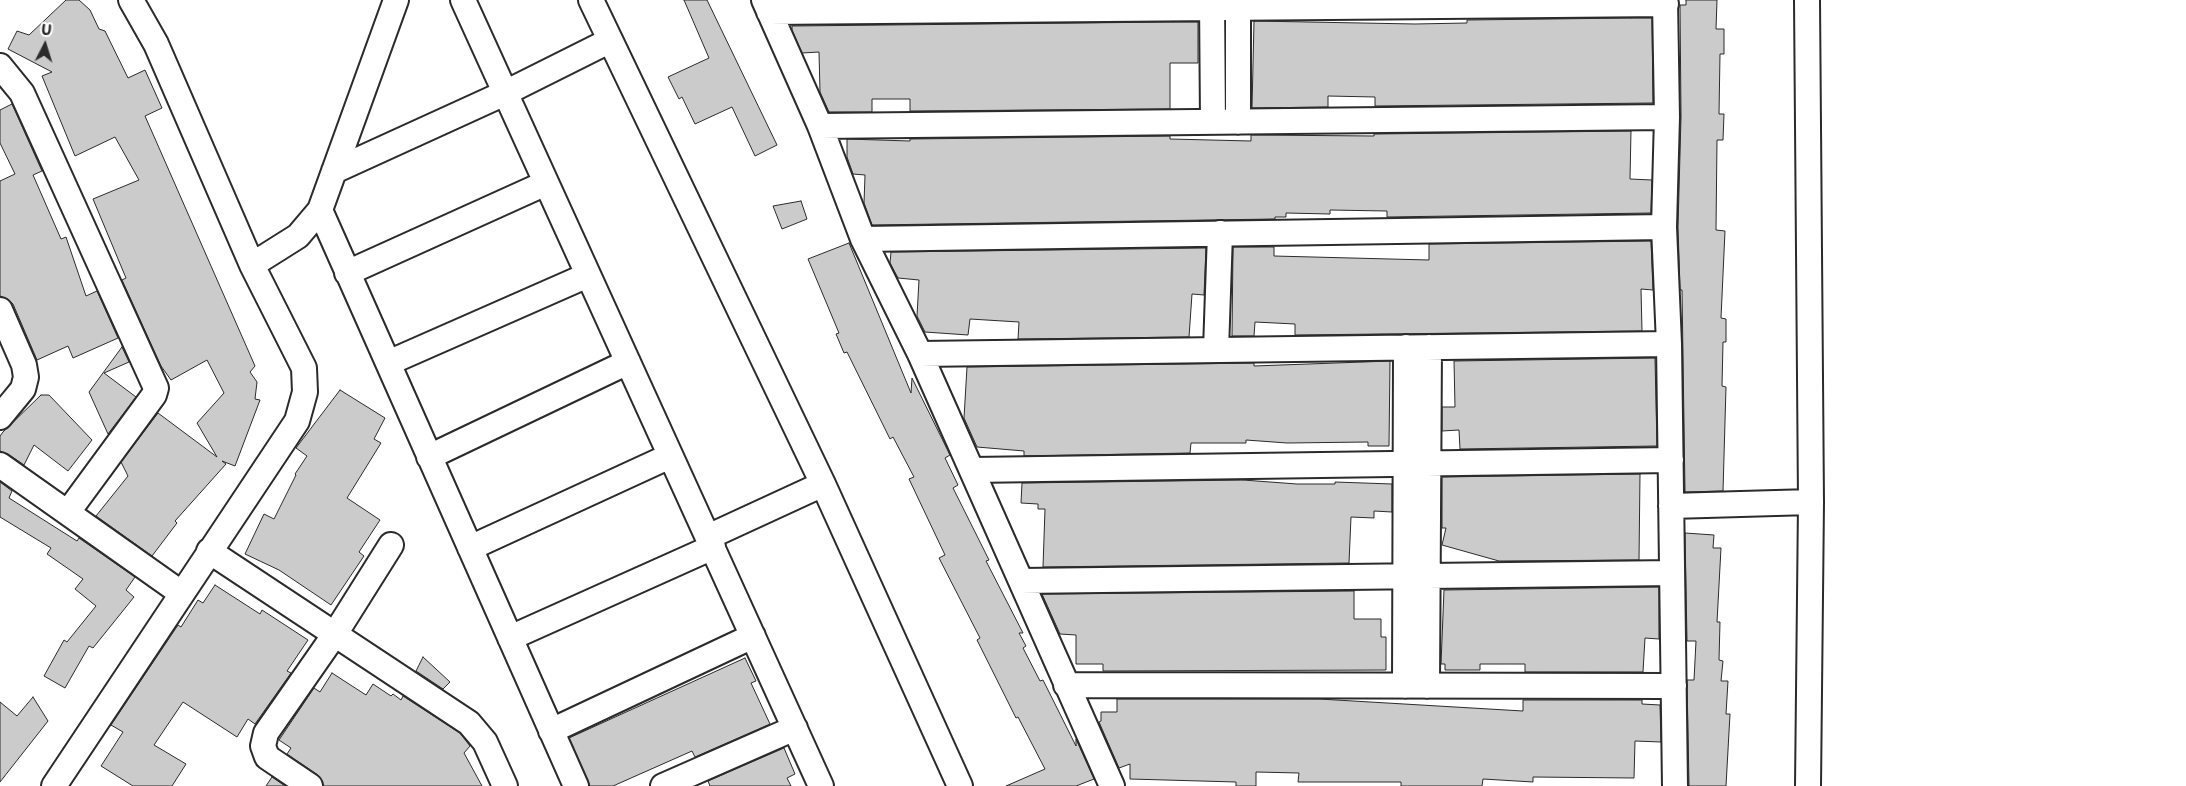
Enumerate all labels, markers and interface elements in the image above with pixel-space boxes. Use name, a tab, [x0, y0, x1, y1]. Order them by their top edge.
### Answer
text: U	[40, 19, 53, 40]
north arrow	[20, 20, 70, 70]

